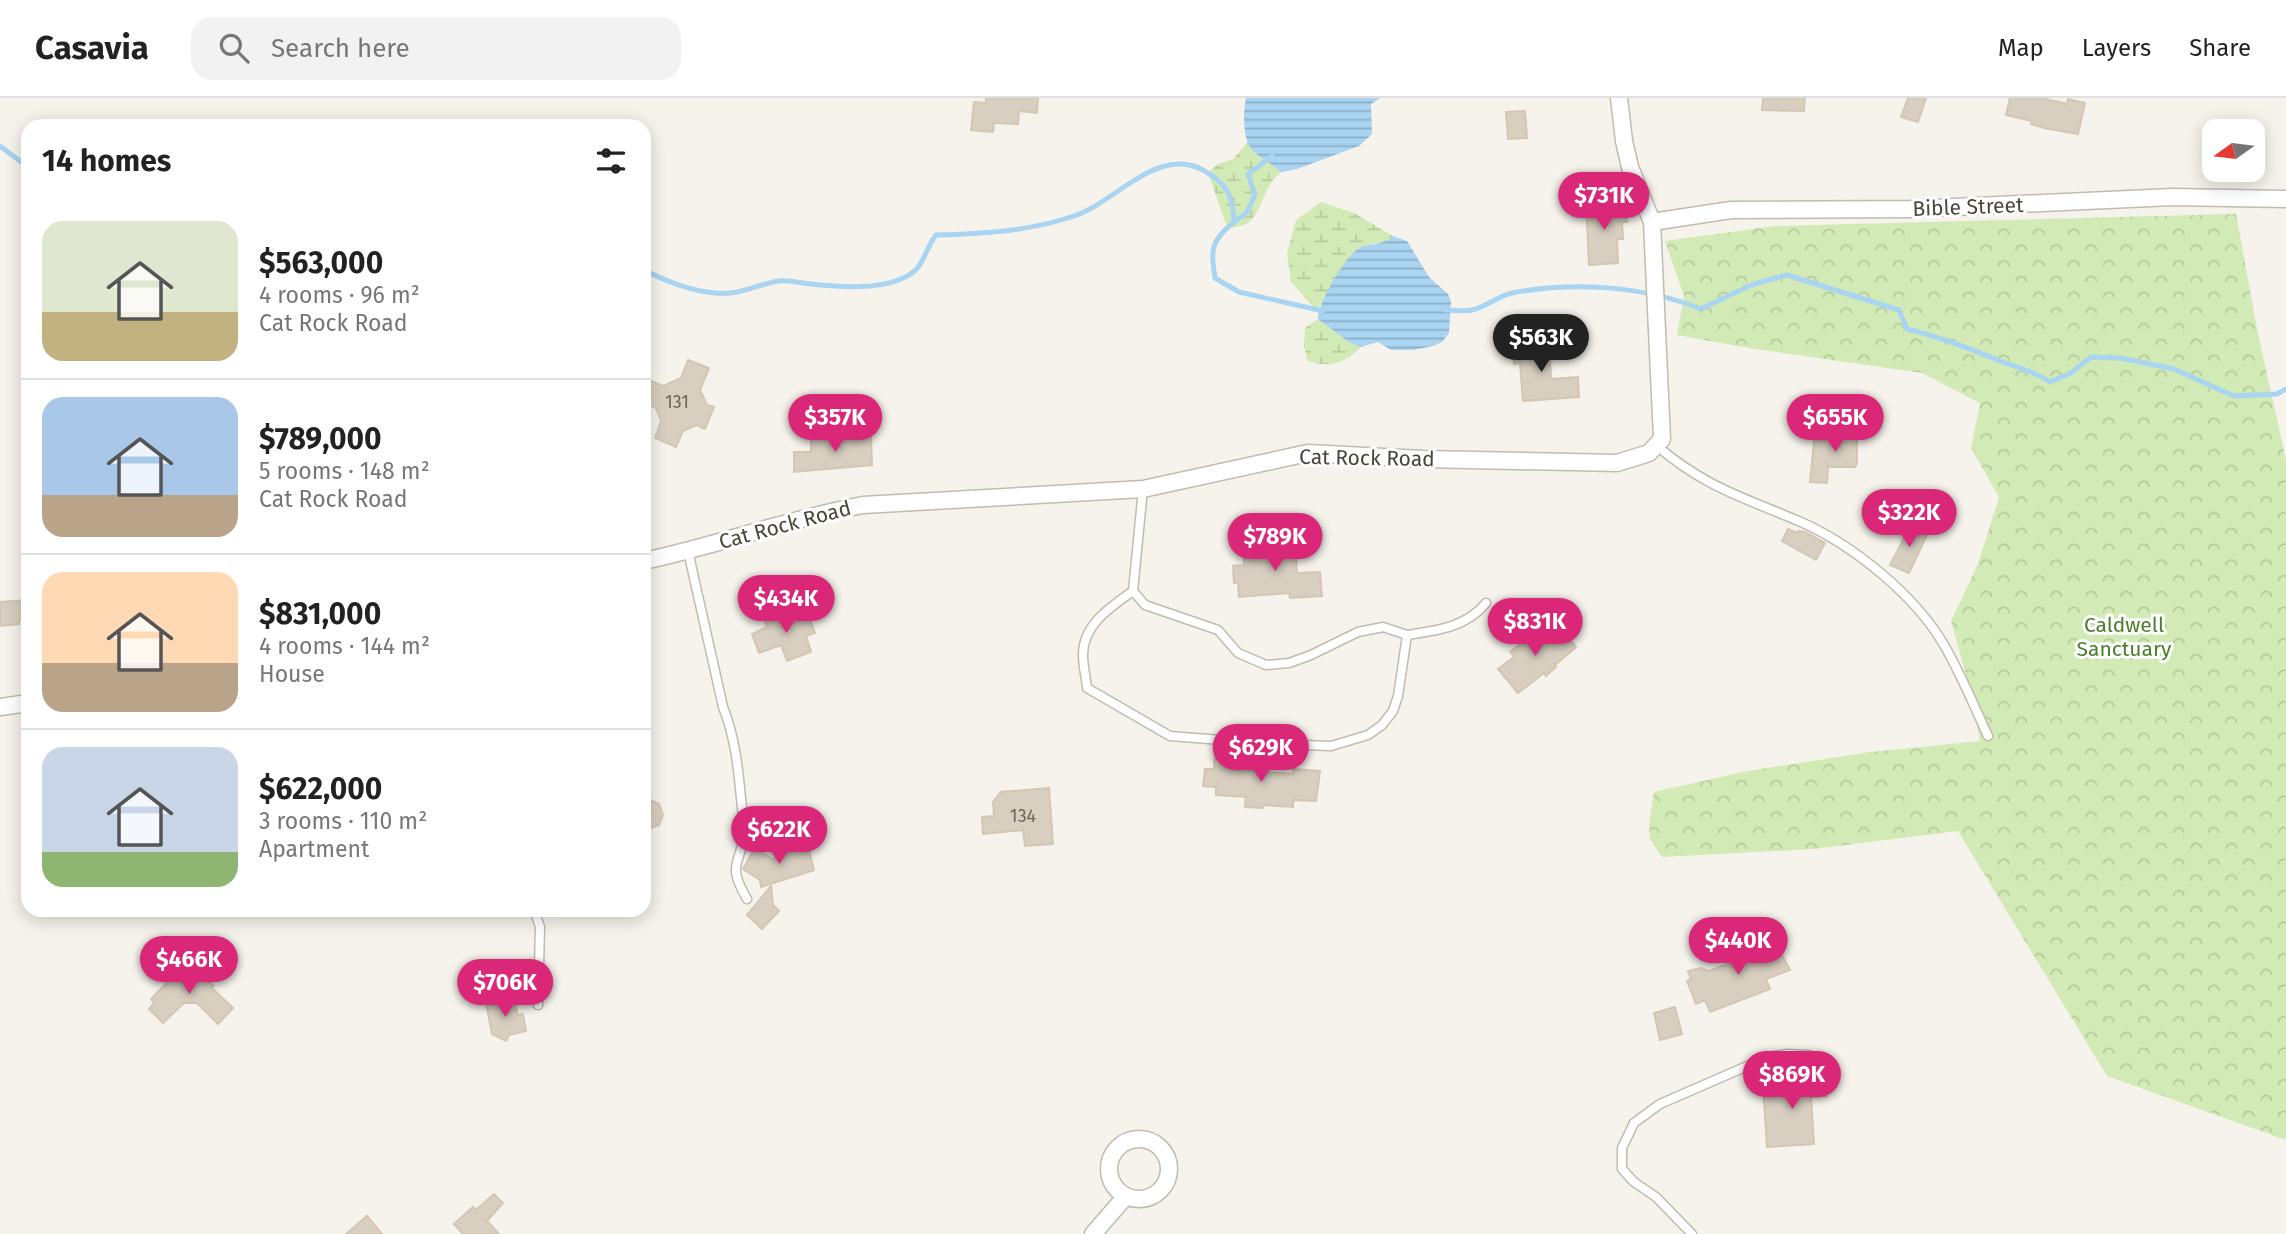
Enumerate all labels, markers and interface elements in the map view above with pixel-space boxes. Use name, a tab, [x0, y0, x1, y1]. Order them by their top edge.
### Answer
search box	[191, 17, 681, 80]
text: Casavia	[35, 28, 149, 68]
icon: search	[215, 29, 253, 67]
text: Search here	[271, 33, 410, 64]
text: Map	[1998, 34, 2044, 62]
text: Layers	[2082, 34, 2151, 62]
text: Share	[2189, 34, 2251, 62]
north arrow	[2202, 119, 2264, 182]
map controls	[2202, 119, 2265, 182]
icon: filters	[592, 142, 630, 180]
text: 14 homes	[42, 143, 171, 179]
pin: $731K	[1555, 172, 1653, 232]
text: $731K	[1574, 181, 1634, 209]
street label: Bible Street	[1912, 192, 2024, 222]
text: $563,000	[259, 245, 383, 281]
icon: home	[98, 249, 182, 333]
text: 4 rooms · 96 m²	[259, 281, 420, 309]
text: Cat Rock Road	[259, 309, 407, 337]
pin: $563K	[1492, 314, 1590, 374]
text: $563K	[1509, 323, 1573, 351]
house number: 131	[665, 391, 689, 413]
pin: $357K	[786, 394, 884, 454]
pin: $655K	[1786, 394, 1884, 454]
text: $357K	[804, 403, 866, 431]
text: $655K	[1803, 403, 1867, 431]
text: $789,000	[259, 421, 382, 457]
icon: home	[98, 425, 182, 509]
street label: Cat Rock Road	[1299, 444, 1435, 472]
text: 5 rooms · 148 m²	[259, 457, 430, 485]
text: Cat Rock Road	[259, 485, 407, 513]
pin: $322K	[1860, 490, 1958, 549]
street label: Cat Rock Road	[716, 495, 854, 555]
text: $322K	[1878, 498, 1940, 526]
pin: $789K	[1226, 514, 1324, 573]
text: $789K	[1244, 522, 1306, 550]
pin: $434K	[737, 575, 835, 635]
text: $434K	[754, 584, 818, 612]
text: $831,000	[259, 596, 381, 632]
pin: $831K	[1486, 598, 1584, 658]
icon: home	[98, 600, 182, 684]
text: $831K	[1504, 607, 1566, 635]
park label: Caldwell Sanctuary	[2077, 612, 2172, 662]
text: 4 rooms · 144 m²	[259, 632, 430, 660]
text: House	[259, 660, 325, 688]
pin: $629K	[1212, 724, 1310, 784]
text: $629K	[1229, 733, 1293, 761]
text: $622,000	[259, 771, 382, 807]
icon: home	[98, 775, 182, 859]
house number: 134	[1010, 805, 1037, 827]
pin: $622K	[730, 806, 828, 866]
text: 3 rooms · 110 m²	[259, 807, 427, 835]
text: $622K	[747, 815, 811, 843]
text: Apartment	[259, 835, 369, 863]
pin: $440K	[1689, 918, 1787, 977]
text: $440K	[1705, 926, 1771, 954]
pin: $466K	[140, 936, 238, 996]
text: $466K	[156, 945, 222, 973]
pin: $706K	[456, 960, 554, 1019]
text: $706K	[473, 968, 537, 996]
pin: $869K	[1743, 1052, 1841, 1111]
text: $869K	[1759, 1060, 1825, 1088]

